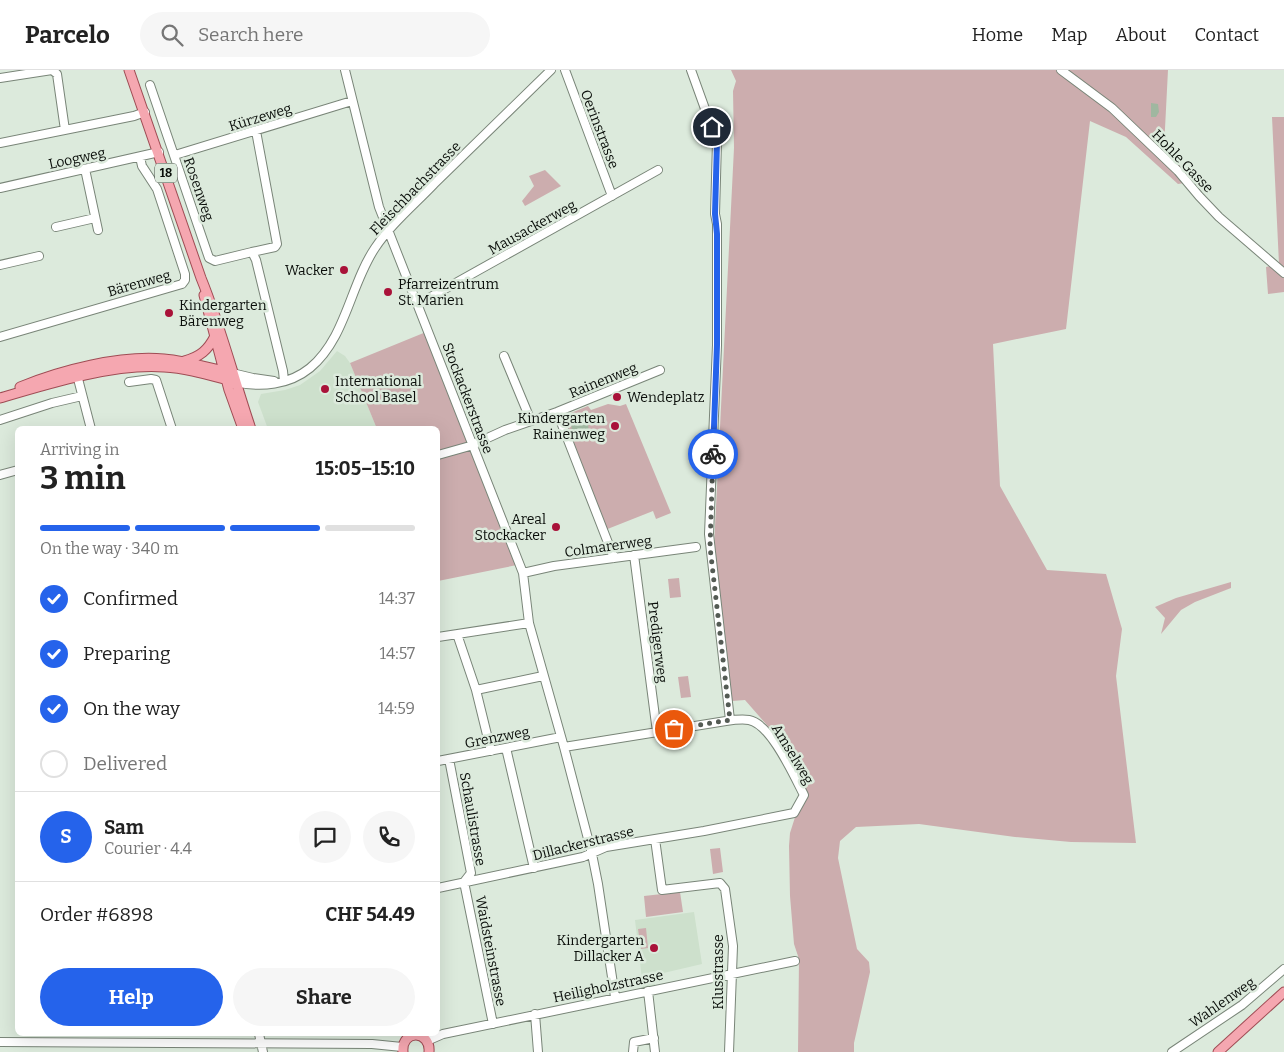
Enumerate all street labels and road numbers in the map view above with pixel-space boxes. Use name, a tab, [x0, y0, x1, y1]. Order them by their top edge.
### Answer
street label: Oerinstrasse	[577, 87, 622, 171]
street label: Kürzeweg	[227, 100, 294, 135]
street label: Hohle Gasse	[1148, 126, 1217, 196]
street label: Fleischbachstrasse	[366, 138, 464, 239]
street label: Loogweg	[47, 144, 107, 173]
street label: Rosenweg	[180, 155, 217, 223]
road number: 18	[155, 164, 177, 182]
street label: Mausackerweg	[485, 196, 579, 259]
street label: Bärenweg	[106, 266, 173, 301]
street label: Stockackerstrasse	[439, 340, 497, 456]
street label: Rainenweg	[567, 359, 640, 402]
street label: Colmarerweg	[563, 532, 653, 561]
street label: Predigerweg	[644, 600, 671, 684]
street label: Amselweg	[768, 721, 817, 788]
street label: Grenzweg	[463, 723, 531, 752]
street label: Schaulistrasse	[456, 771, 489, 867]
street label: Dillackerstrasse	[531, 823, 636, 864]
street label: Waidsteinstrasse	[472, 895, 510, 1008]
street label: Klusstrasse	[710, 934, 727, 1010]
street label: Heiligholzstrasse	[551, 967, 665, 1006]
street label: Wahlenweg	[1186, 974, 1258, 1031]

